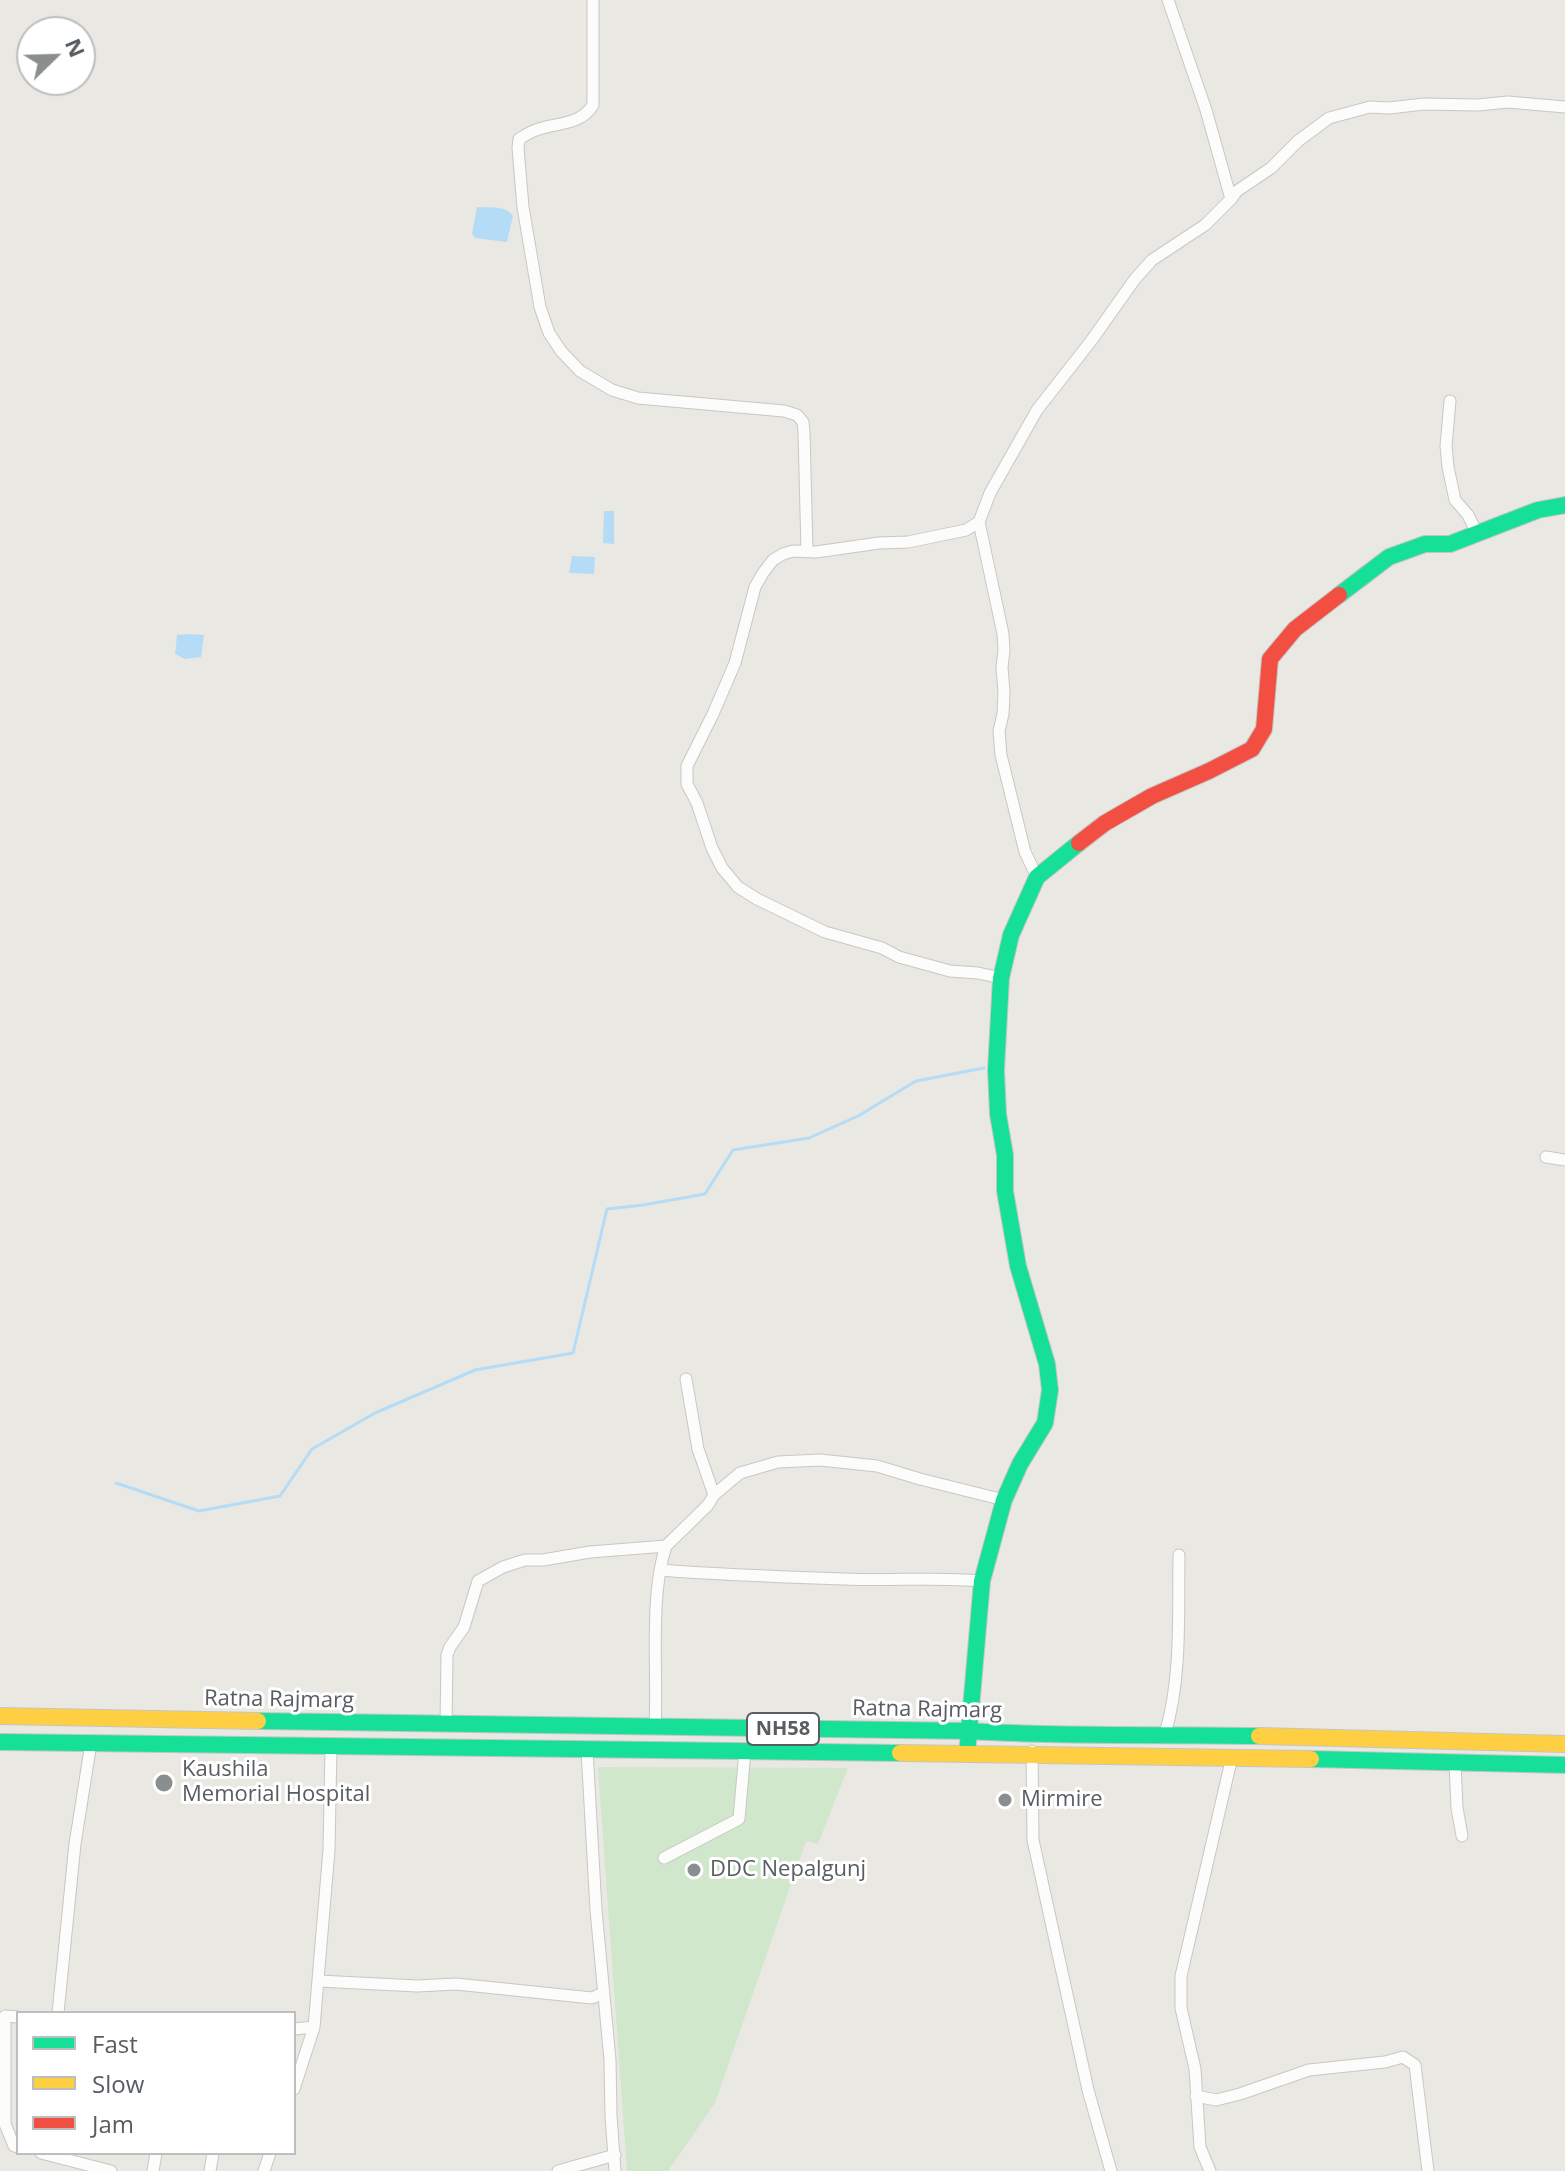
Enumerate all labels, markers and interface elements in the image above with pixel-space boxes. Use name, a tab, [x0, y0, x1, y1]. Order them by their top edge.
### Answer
north arrow	[16, 16, 96, 96]
text: N	[59, 33, 94, 61]
street label: Ratna Rajmarg	[204, 1685, 354, 1715]
street label: Ratna Rajmarg	[852, 1695, 1002, 1725]
road number: NH58	[747, 1713, 819, 1745]
place label: Kaushila Memorial Hospital	[182, 1757, 370, 1808]
marker: Kaushila Memorial Hospital	[153, 1772, 175, 1794]
place label: Mirmire	[1021, 1787, 1103, 1813]
marker: Mirmire	[996, 1791, 1014, 1809]
place label: DDC Nepalgunj	[710, 1857, 866, 1883]
marker: DDC Nepalgunj	[685, 1861, 703, 1879]
legend	[16, 2011, 296, 2155]
text: Fast	[92, 2027, 138, 2060]
text: Slow	[92, 2067, 144, 2100]
text: Jam	[92, 2107, 134, 2140]

